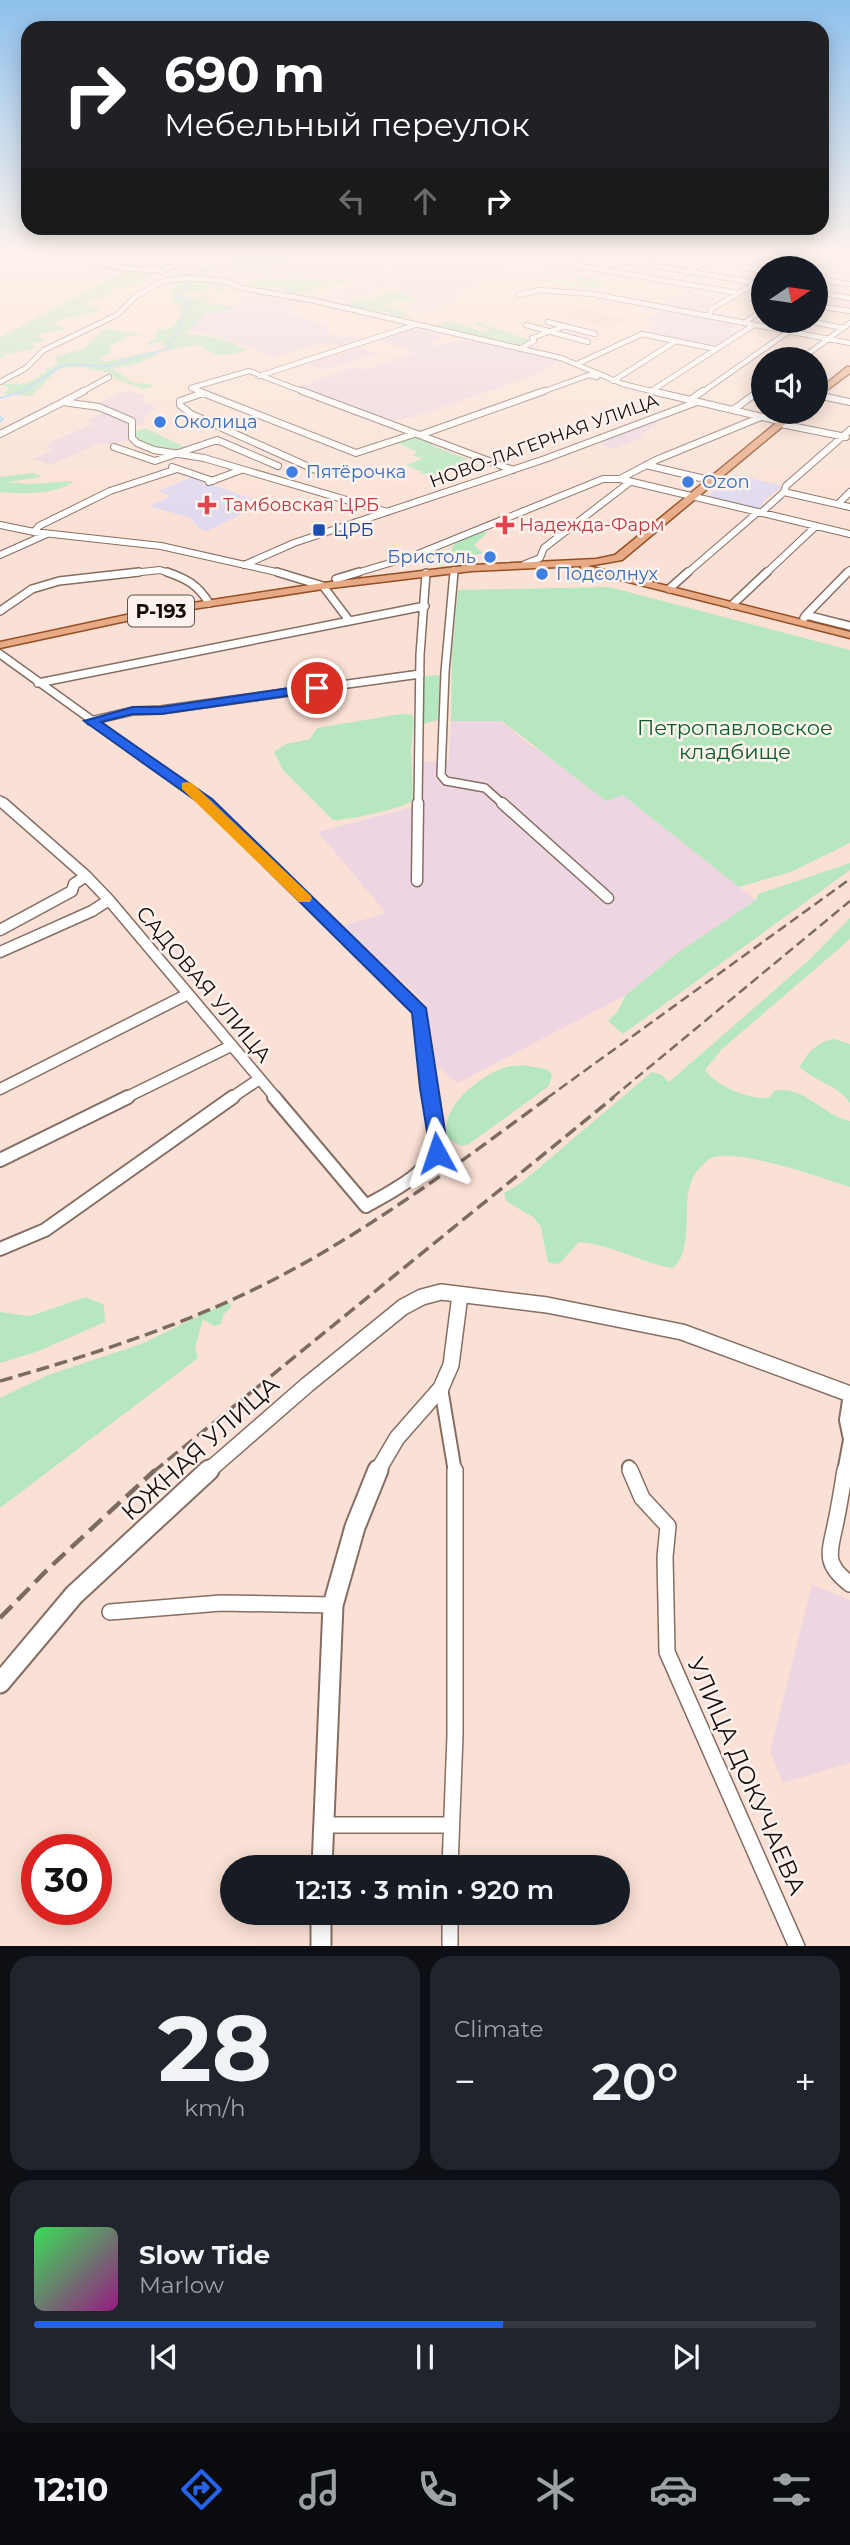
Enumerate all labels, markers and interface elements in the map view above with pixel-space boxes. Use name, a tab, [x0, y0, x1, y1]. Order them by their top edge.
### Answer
text: 690 m	[164, 45, 325, 104]
icon: right	[49, 49, 140, 140]
text: Мебельный переулок	[164, 105, 530, 144]
icon: left	[333, 182, 371, 220]
icon: ahead	[406, 182, 444, 220]
icon: right	[479, 182, 517, 220]
north arrow	[751, 256, 828, 332]
map controls	[751, 256, 828, 424]
button: sound	[751, 347, 828, 424]
street label: НОВО-ЛАГЕРНАЯ УЛИЦА	[426, 389, 662, 493]
place label: Околица	[174, 411, 257, 433]
marker: Околица	[152, 414, 168, 430]
place label: Пятёрочка	[306, 461, 406, 483]
marker: Пятёрочка	[284, 464, 300, 480]
place label: Ozon	[702, 471, 750, 493]
marker: Ozon	[680, 474, 696, 490]
place label: Тамбовская ЦРБ	[223, 494, 379, 516]
marker: Тамбовская ЦРБ	[197, 495, 217, 515]
place label: Надежда-Фарм	[519, 514, 665, 536]
marker: Надежда-Фарм	[497, 517, 513, 533]
place label: ЦРБ	[333, 519, 374, 541]
marker: ЦРБ	[311, 522, 327, 538]
place label: Бристоль	[387, 546, 476, 568]
marker: Бристоль	[482, 549, 498, 565]
place label: Подсолнух	[556, 563, 659, 585]
marker: Подсолнух	[534, 566, 550, 582]
road number: Р-193	[128, 596, 194, 626]
pin	[287, 658, 347, 718]
icon: arrive	[298, 669, 336, 707]
park label: Петропавловское кладбище	[637, 715, 833, 764]
street label: САДОВАЯ УЛИЦА	[131, 901, 277, 1068]
position arrow	[400, 1116, 474, 1190]
street label: ЮЖНАЯ УЛИЦА	[115, 1370, 285, 1526]
street label: УЛИЦА ДОКУЧАЕВА	[681, 1653, 813, 1899]
speed limit sign: 30	[21, 1834, 112, 1925]
text: 12:13 · 3 min · 920 m	[296, 1874, 554, 1906]
text: 28	[158, 1993, 272, 2104]
text: Climate	[454, 2015, 543, 2043]
text: 20°	[591, 2050, 679, 2113]
text: −	[454, 2058, 476, 2105]
text: +	[794, 2058, 816, 2105]
text: km/h	[184, 2094, 246, 2122]
text: Slow Tide	[139, 2239, 270, 2271]
text: Marlow	[139, 2271, 224, 2299]
icon: previous	[145, 2338, 183, 2376]
icon: pause	[406, 2338, 444, 2376]
icon: next	[667, 2338, 705, 2376]
icon: directions	[177, 2465, 226, 2514]
icon: music	[295, 2465, 344, 2514]
icon: phone	[413, 2465, 462, 2514]
icon: climate	[531, 2465, 580, 2514]
icon: car	[649, 2465, 698, 2514]
icon: filters	[767, 2465, 816, 2514]
text: 12:10	[34, 2470, 109, 2509]

